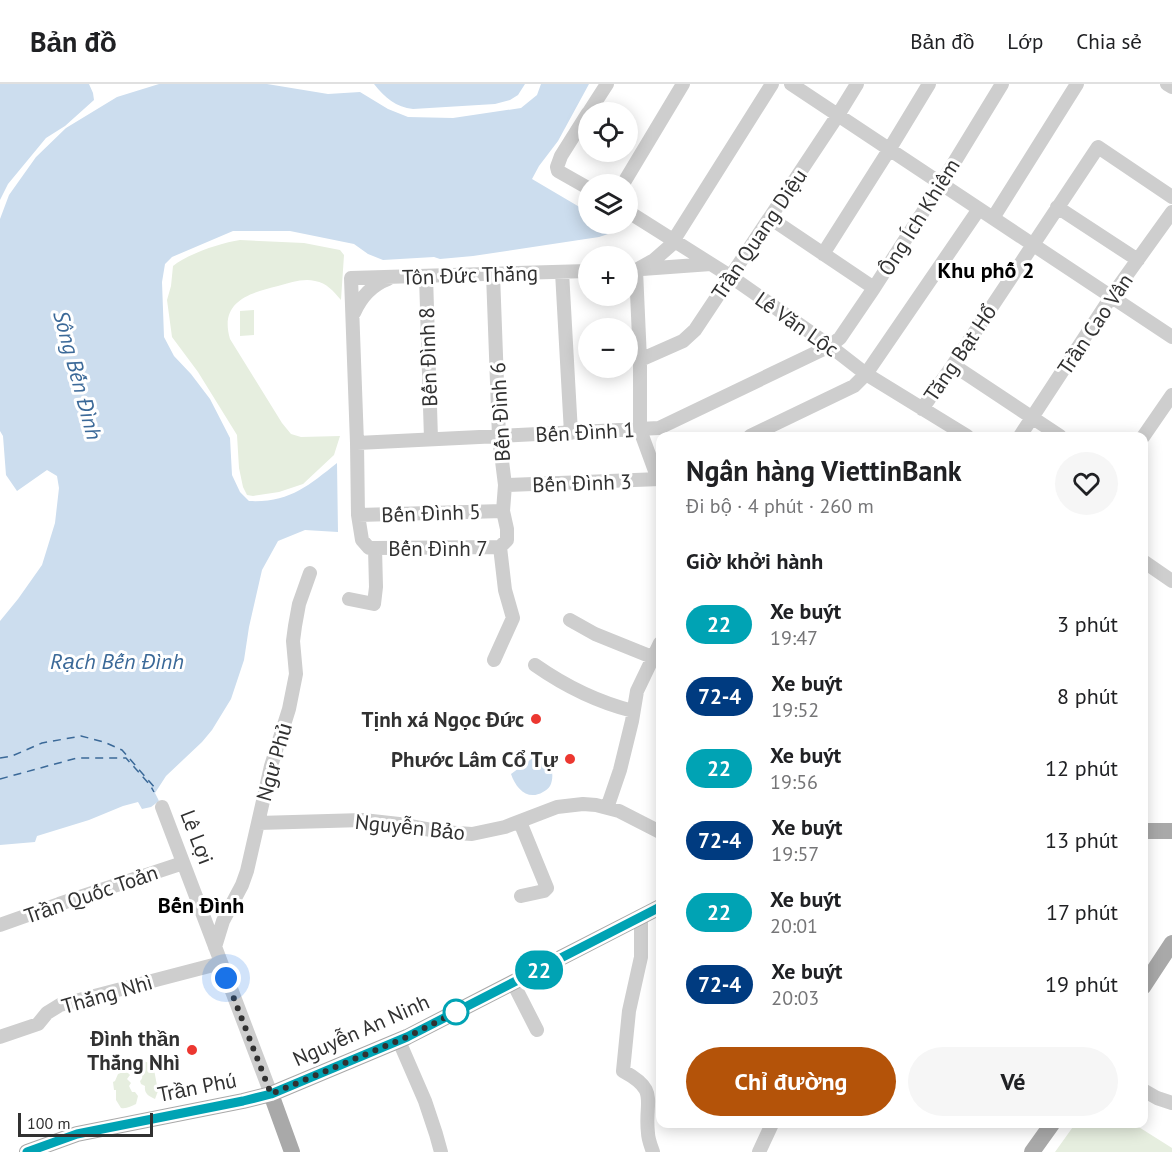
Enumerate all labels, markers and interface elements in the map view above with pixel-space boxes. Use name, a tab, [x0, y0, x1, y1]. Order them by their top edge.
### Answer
text: Bản đồ	[30, 23, 117, 60]
text: Bản đồ	[910, 28, 974, 55]
text: Lớp	[1007, 28, 1043, 55]
text: Chia sẻ	[1076, 28, 1142, 55]
map controls	[578, 102, 638, 378]
button: locate	[578, 102, 638, 162]
street label: Ông Ích Khiêm	[872, 153, 966, 281]
street label: Trần Quang Diệu	[705, 163, 813, 305]
button: layers	[578, 174, 638, 234]
button: +	[578, 246, 638, 306]
district label: Khu phố 2	[938, 256, 1034, 284]
street label: Tôn Đức Thắng	[402, 259, 538, 291]
street label: Trần Cao Vân	[1051, 268, 1139, 380]
street label: Lê Văn Lộc	[750, 285, 844, 363]
street label: Tăng Bạt Hổ	[918, 299, 1002, 407]
water label: Sông Bến Đình	[47, 307, 109, 443]
street label: Bến Đình 8	[413, 307, 443, 407]
button: −	[578, 318, 638, 378]
street label: Bến Đình 6	[484, 362, 516, 462]
street label: Bến Đình 1	[535, 416, 635, 448]
text: Ngân hàng ViettinBank	[686, 452, 962, 489]
button: heart	[1055, 452, 1118, 515]
street label: Bến Đình 3	[532, 468, 632, 498]
text: Đi bộ · 4 phút · 260 m	[686, 493, 874, 519]
street label: Bến Đình 5	[381, 498, 481, 528]
street label: Bến Đình 7	[388, 535, 488, 562]
text: Giờ khởi hành	[686, 547, 823, 575]
text: Xe buýt	[770, 597, 841, 625]
text: 3 phút	[1057, 610, 1118, 638]
text: 22	[707, 611, 731, 638]
text: 19:47	[770, 625, 818, 651]
water label: Rạch Bến Đình	[50, 647, 184, 675]
text: Xe buýt	[771, 669, 842, 697]
text: 8 phút	[1057, 682, 1118, 710]
text: 72-4	[698, 683, 741, 710]
text: 19:52	[771, 697, 819, 723]
place label: Tịnh xá Ngọc Đức	[362, 706, 524, 733]
marker: Tịnh xá Ngọc Đức	[529, 712, 543, 726]
street label: Ngư Phủ	[250, 720, 298, 804]
text: Xe buýt	[770, 741, 841, 769]
place label: Phước Lâm Cổ Tự	[391, 746, 559, 773]
marker: Phước Lâm Cổ Tự	[563, 752, 577, 766]
text: 12 phút	[1045, 754, 1118, 782]
text: 22	[707, 755, 731, 782]
text: 19:56	[770, 769, 818, 795]
street label: Lê Lợi	[174, 806, 220, 868]
street label: Nguyễn Bảo	[354, 808, 466, 846]
text: Xe buýt	[771, 813, 842, 841]
text: 13 phút	[1045, 826, 1118, 854]
text: 72-4	[698, 827, 741, 854]
text: 19:57	[771, 841, 819, 867]
street label: Trần Quốc Toản	[21, 859, 161, 929]
text: Xe buýt	[770, 885, 841, 913]
district label: Bến Đình	[158, 891, 244, 919]
text: 17 phút	[1046, 898, 1118, 926]
text: 22	[707, 899, 731, 926]
text: 20:01	[770, 913, 818, 939]
line badge: 22	[512, 950, 566, 990]
text: 22	[527, 957, 551, 984]
text: Xe buýt	[771, 957, 842, 985]
your location	[211, 963, 241, 993]
street label: Thắng Nhì	[58, 968, 156, 1020]
text: 19 phút	[1045, 970, 1118, 998]
text: 72-4	[698, 971, 741, 998]
text: 20:03	[771, 985, 819, 1011]
street label: Nguyễn An Ninh	[288, 988, 434, 1072]
unlabelled marker	[443, 999, 469, 1025]
place label: Đình thần Thắng Nhì	[87, 1025, 180, 1076]
marker: Đình thần Thắng Nhì	[185, 1043, 199, 1057]
button: Chỉ đường	[686, 1047, 896, 1116]
button: Vé	[908, 1047, 1118, 1116]
street label: Trần Phú	[155, 1066, 239, 1108]
scale bar	[18, 1110, 153, 1138]
text: 100 m	[27, 1113, 70, 1133]

